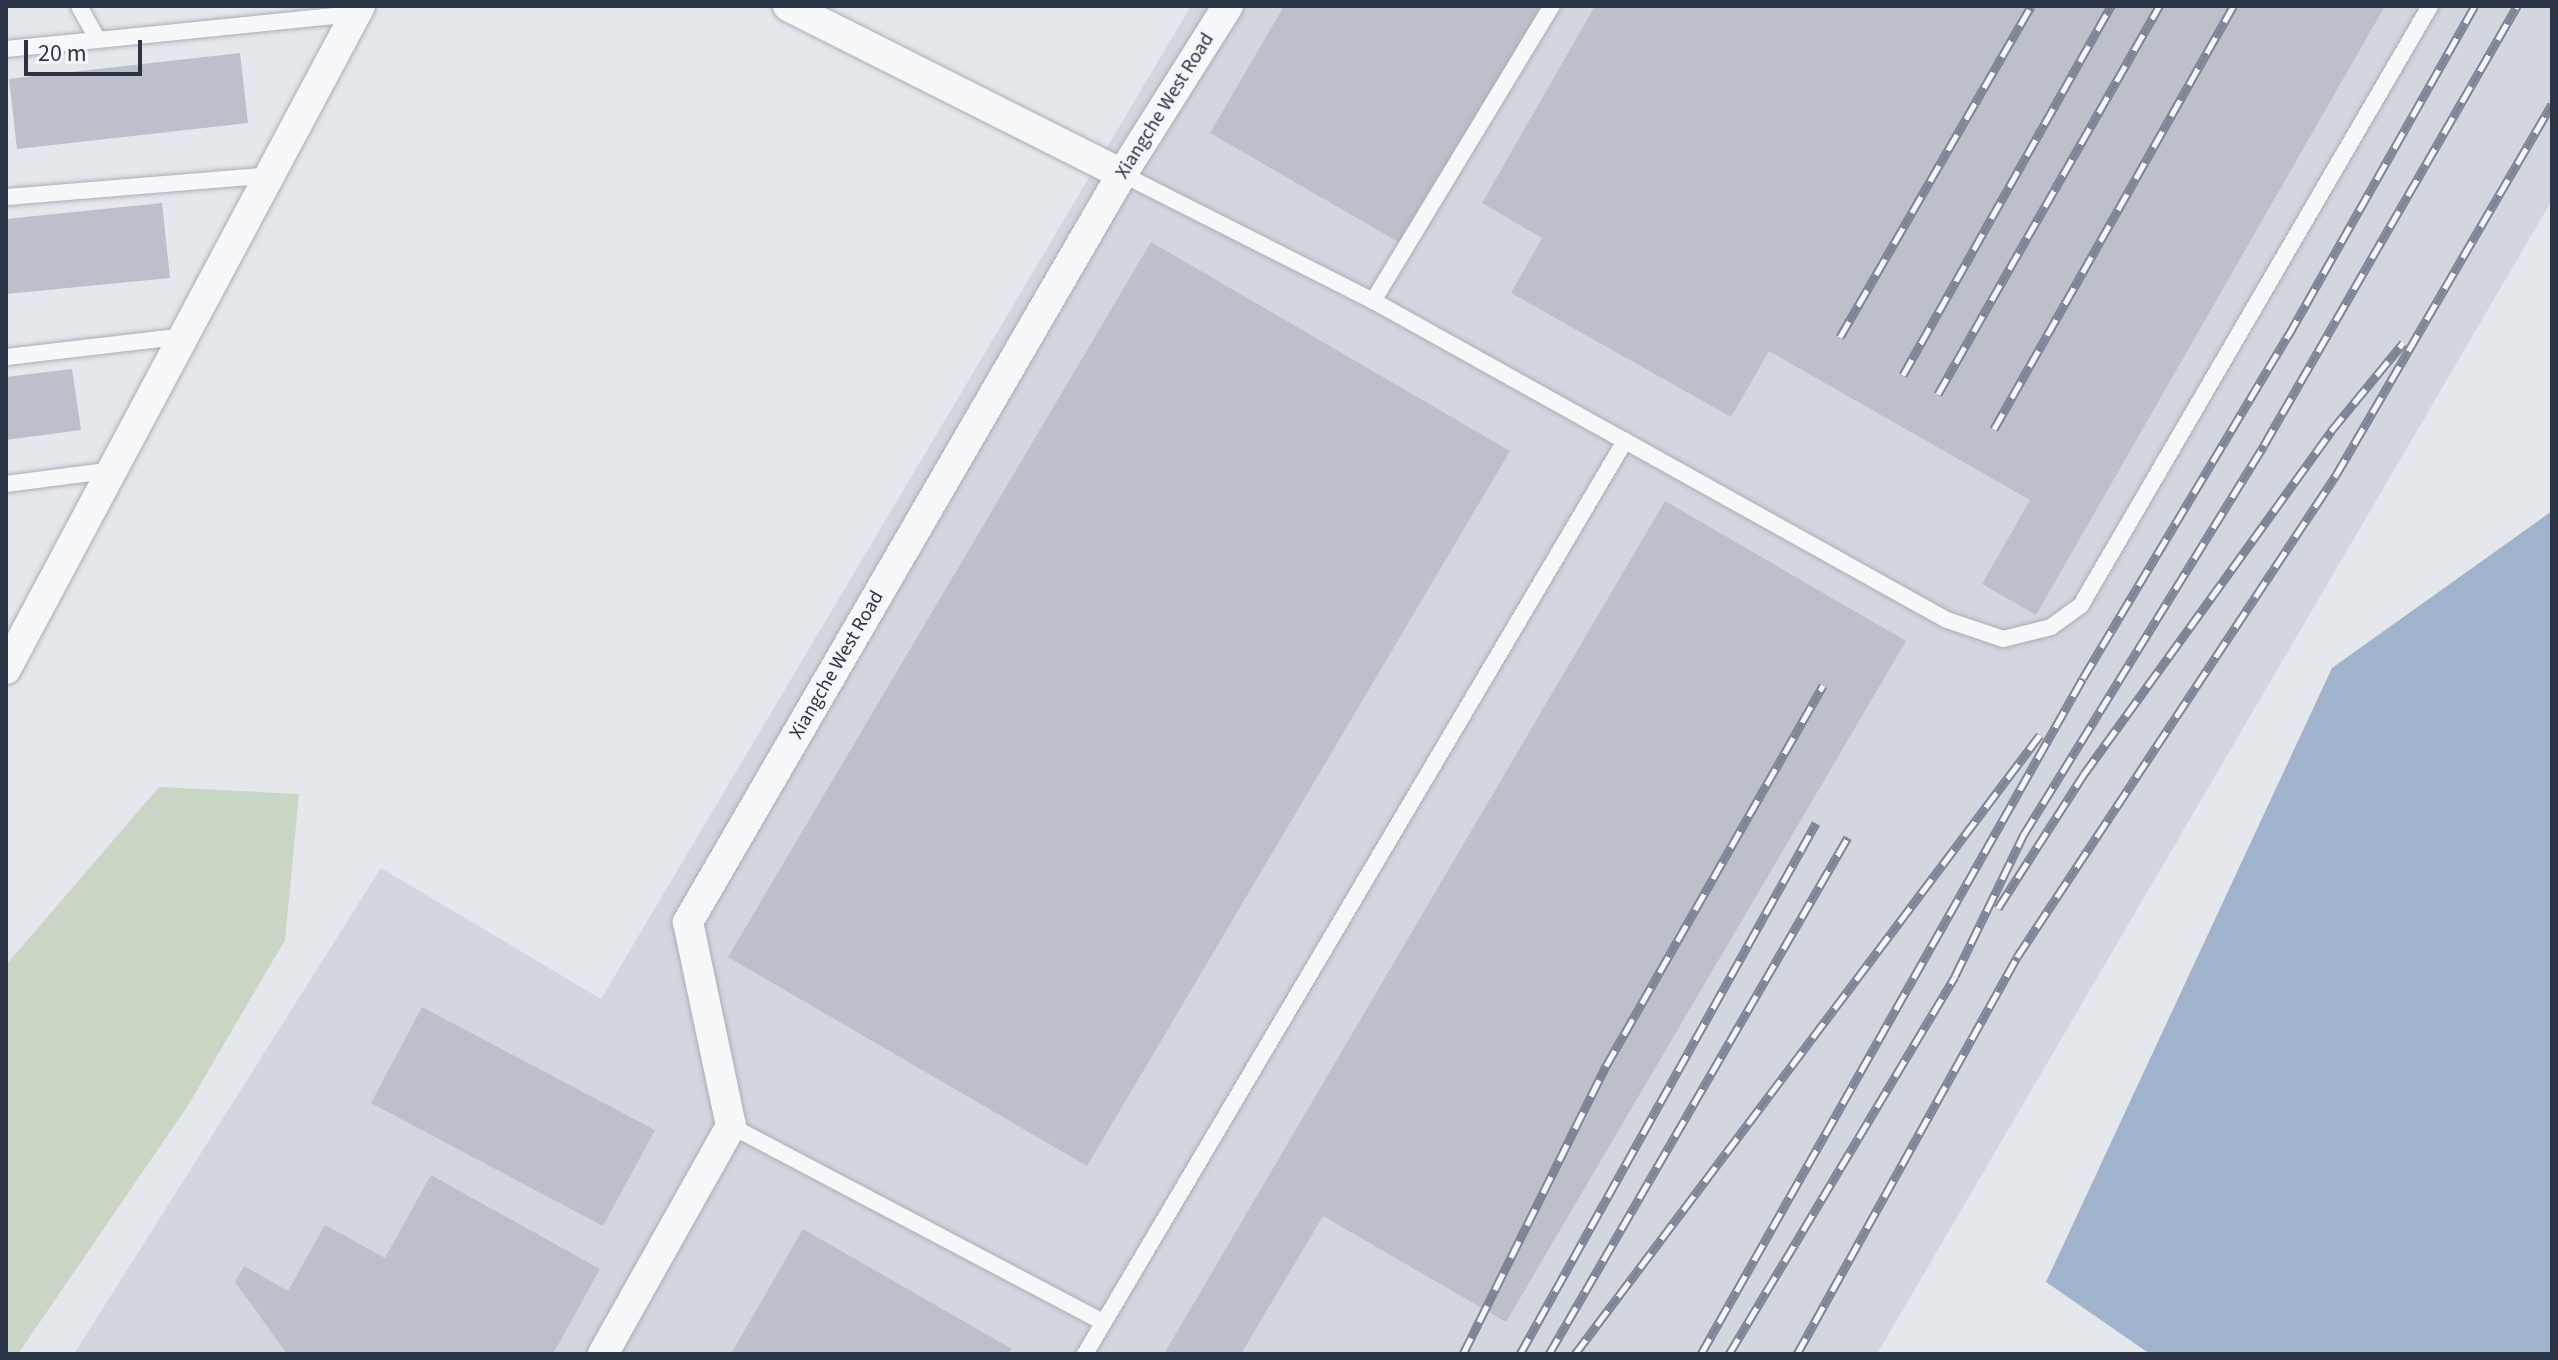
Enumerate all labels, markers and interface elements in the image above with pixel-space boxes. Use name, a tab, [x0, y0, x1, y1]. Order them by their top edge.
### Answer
scale bar	[28, 24, 146, 74]
street label: Xiangche West Road	[1111, 29, 1219, 183]
text: 20 m	[38, 36, 87, 71]
street label: Xiangche West Road	[785, 587, 889, 743]

